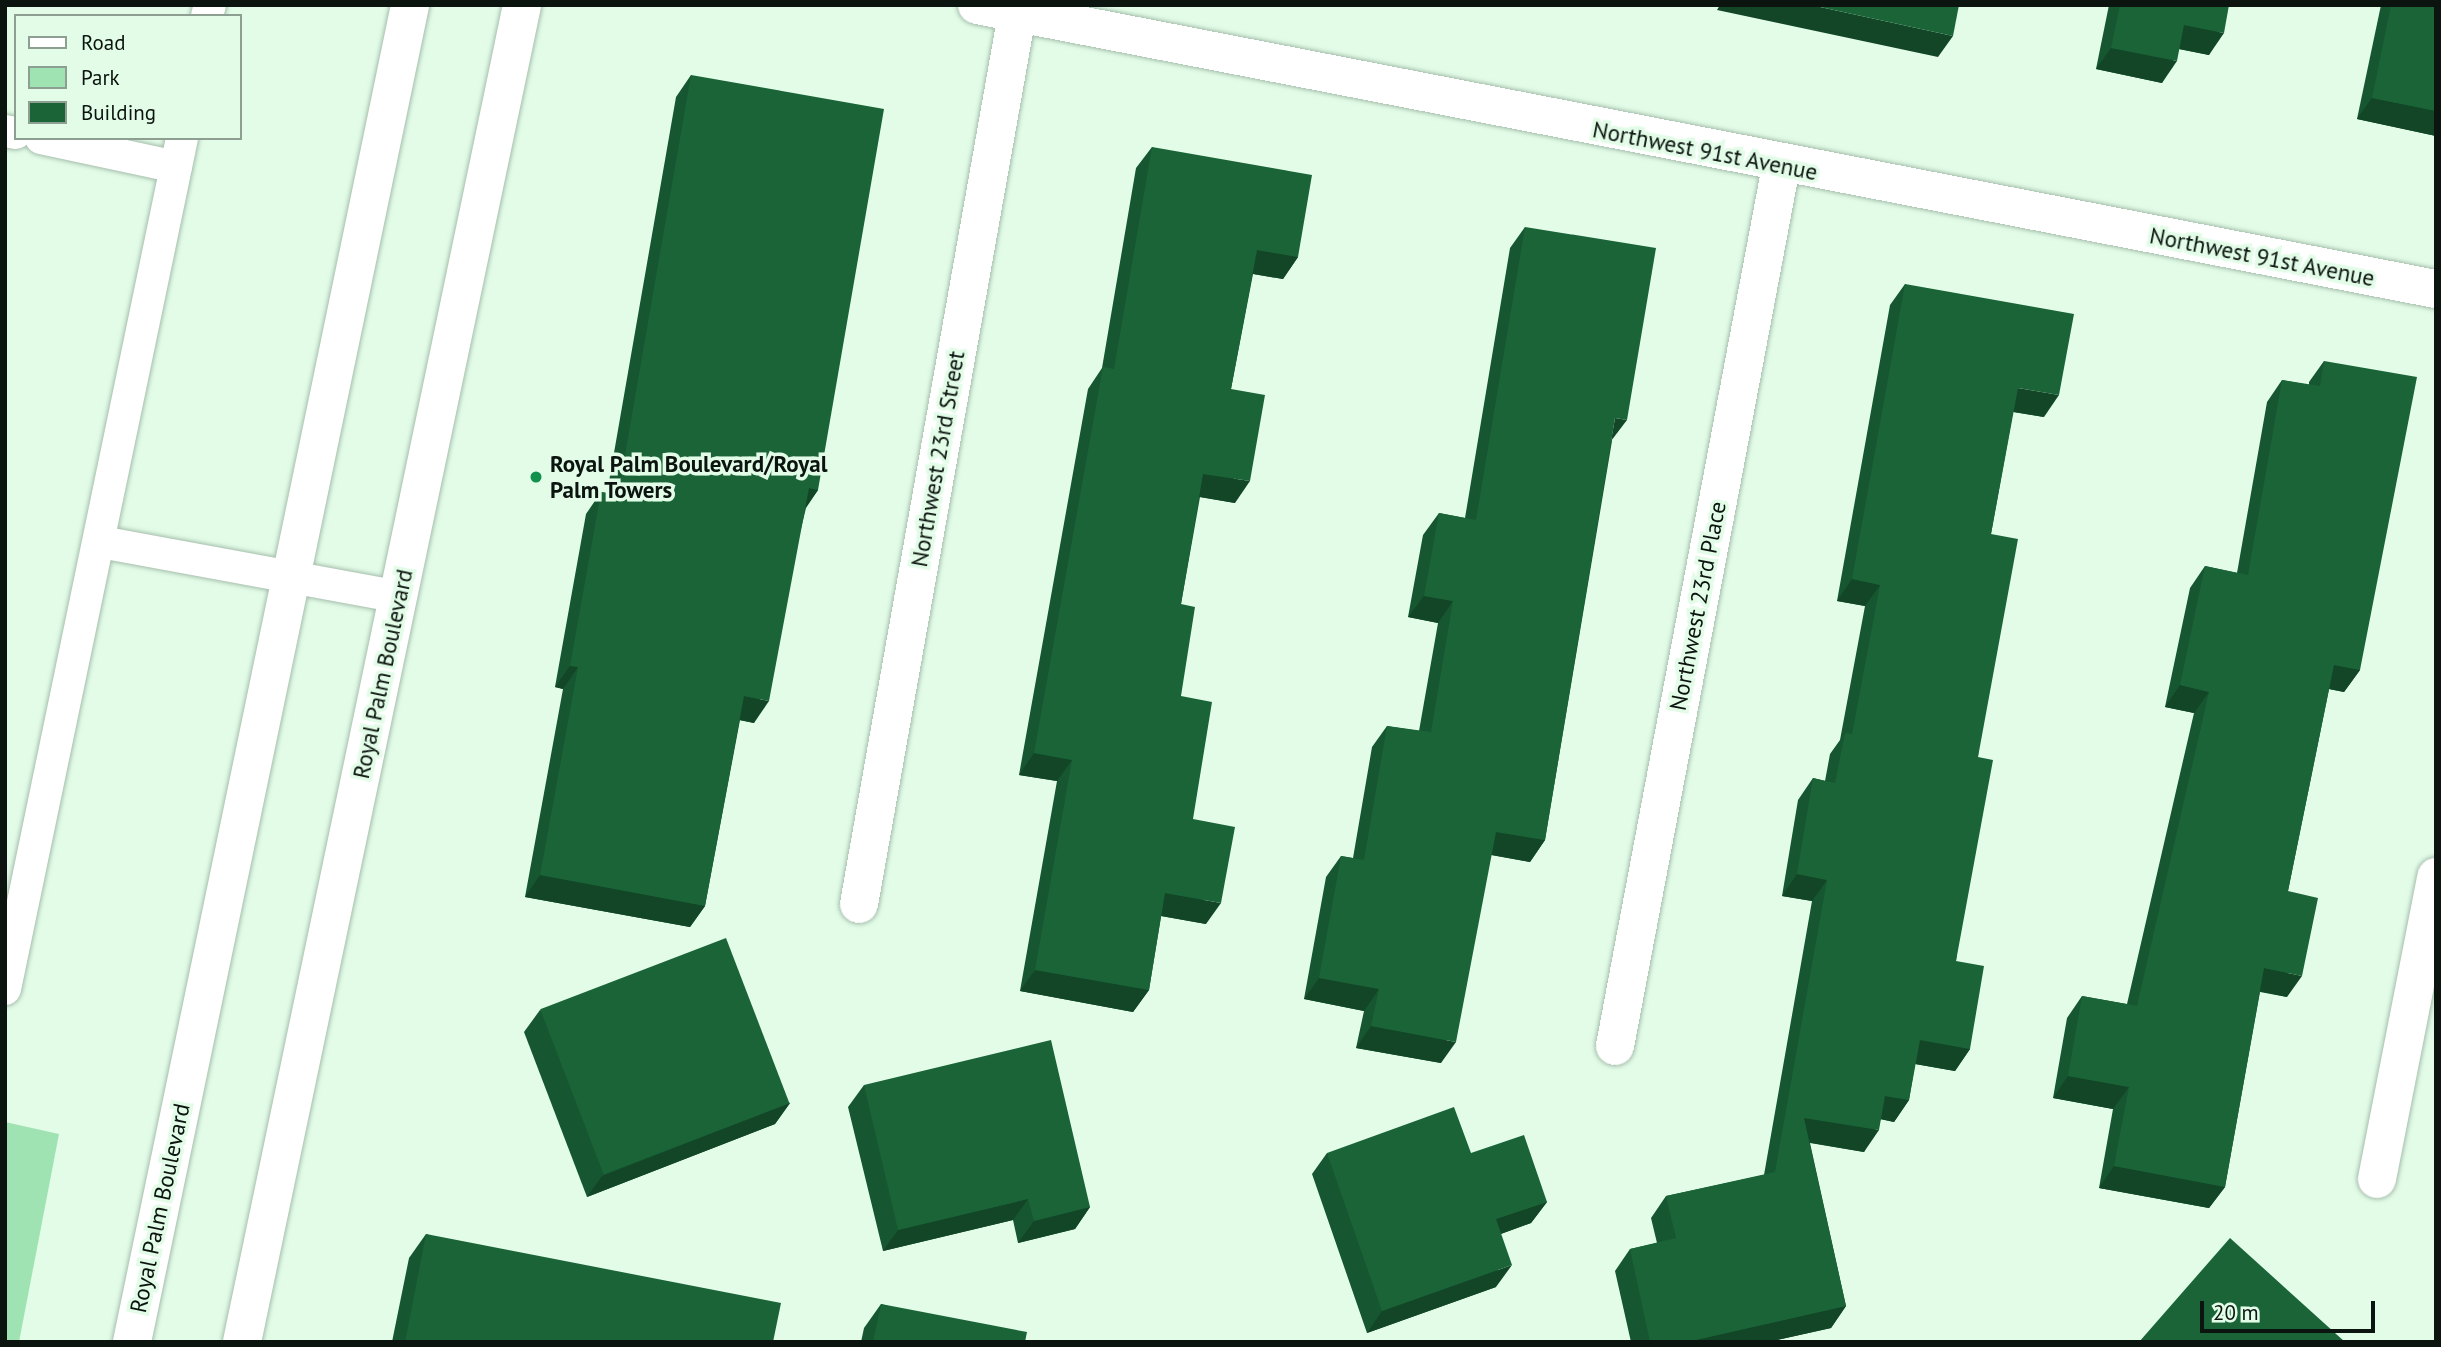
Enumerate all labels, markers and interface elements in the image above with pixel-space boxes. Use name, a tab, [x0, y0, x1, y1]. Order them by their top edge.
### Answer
legend	[14, 14, 242, 140]
text: Road	[81, 29, 125, 56]
text: Park	[81, 64, 120, 91]
text: Building	[81, 99, 156, 126]
street label: Northwest 91st Avenue	[1590, 116, 1820, 186]
street label: Northwest 91st Avenue	[2147, 222, 2377, 292]
street label: Northwest 23rd Street	[905, 349, 971, 569]
place label: Royal Palm Boulevard/Royal Palm Towers	[550, 450, 827, 504]
marker: Royal Palm Boulevard/Royal Palm Towers	[528, 469, 544, 485]
street label: Northwest 23rd Place	[1664, 499, 1732, 713]
street label: Royal Palm Boulevard	[347, 567, 419, 781]
street label: Royal Palm Boulevard	[124, 1101, 196, 1315]
scale bar	[2203, 1288, 2378, 1332]
text: 20 m	[2213, 1299, 2259, 1326]

